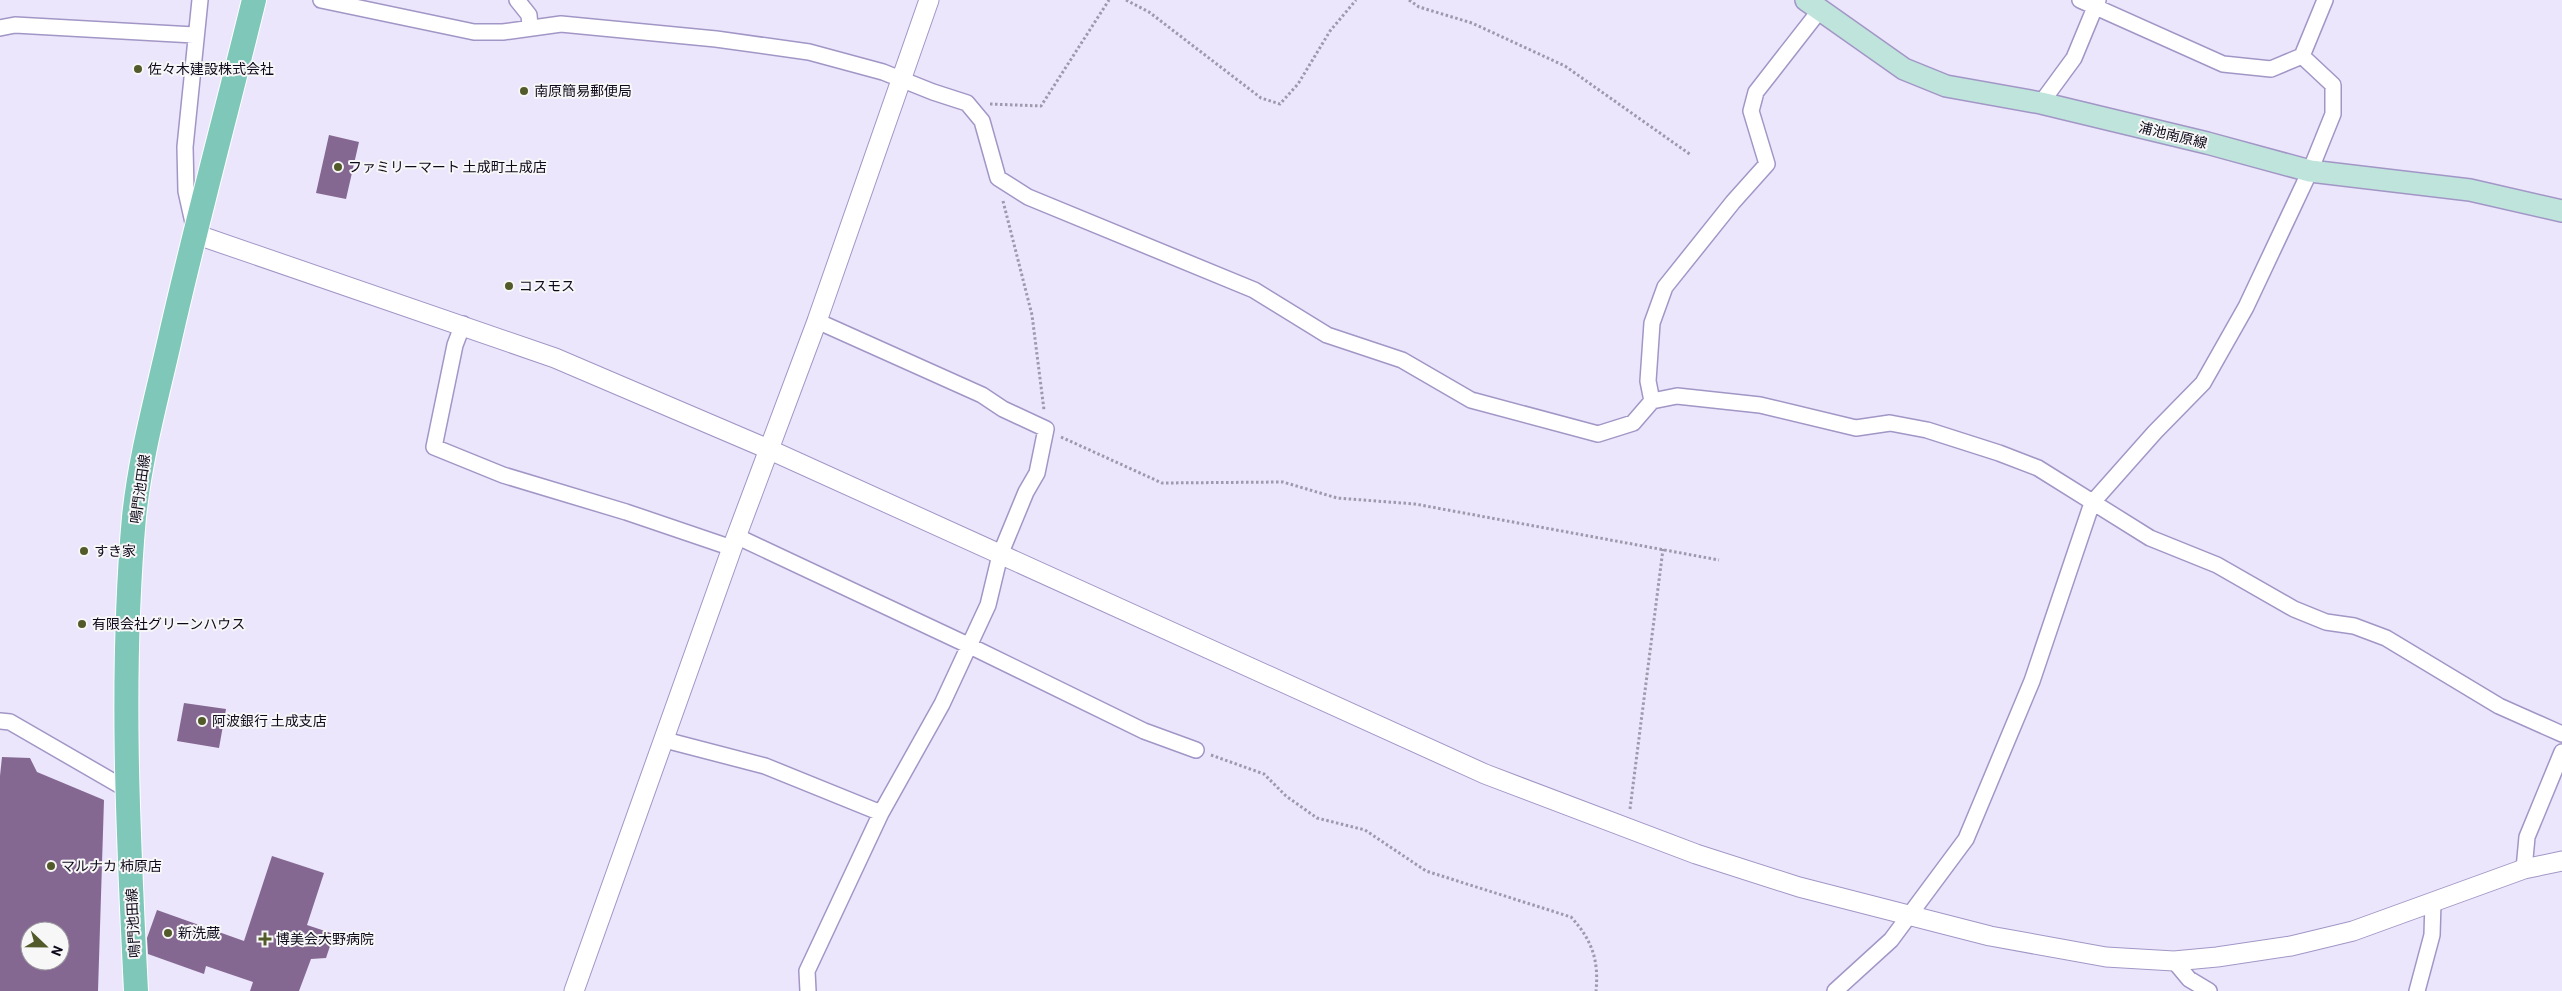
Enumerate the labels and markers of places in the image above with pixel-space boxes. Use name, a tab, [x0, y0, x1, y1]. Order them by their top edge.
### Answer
place label: 佐々木建設株式会社	[148, 60, 274, 77]
marker: 佐々木建設株式会社	[132, 63, 144, 75]
place label: 南原簡易郵便局	[534, 82, 632, 99]
marker: 南原簡易郵便局	[518, 85, 530, 97]
place label: ファミリーマート 土成町土成店	[348, 158, 547, 175]
marker: ファミリーマート 土成町土成店	[332, 161, 344, 173]
place label: コスモス	[519, 277, 575, 294]
marker: コスモス	[503, 280, 515, 292]
place label: すき家	[94, 542, 136, 559]
marker: すき家	[78, 545, 90, 557]
place label: 有限会社グリーンハウス	[92, 615, 245, 632]
marker: 有限会社グリーンハウス	[76, 618, 88, 630]
place label: 阿波銀行 土成支店	[212, 712, 327, 729]
marker: 阿波銀行 土成支店	[196, 715, 208, 727]
place label: マルナカ 柿原店	[61, 857, 162, 874]
marker: マルナカ 柿原店	[45, 860, 57, 872]
place label: 新洗蔵	[178, 924, 220, 941]
marker: 新洗蔵	[162, 927, 174, 939]
place label: 博美会大野病院	[276, 930, 374, 947]
marker: 博美会大野病院	[258, 932, 272, 946]

